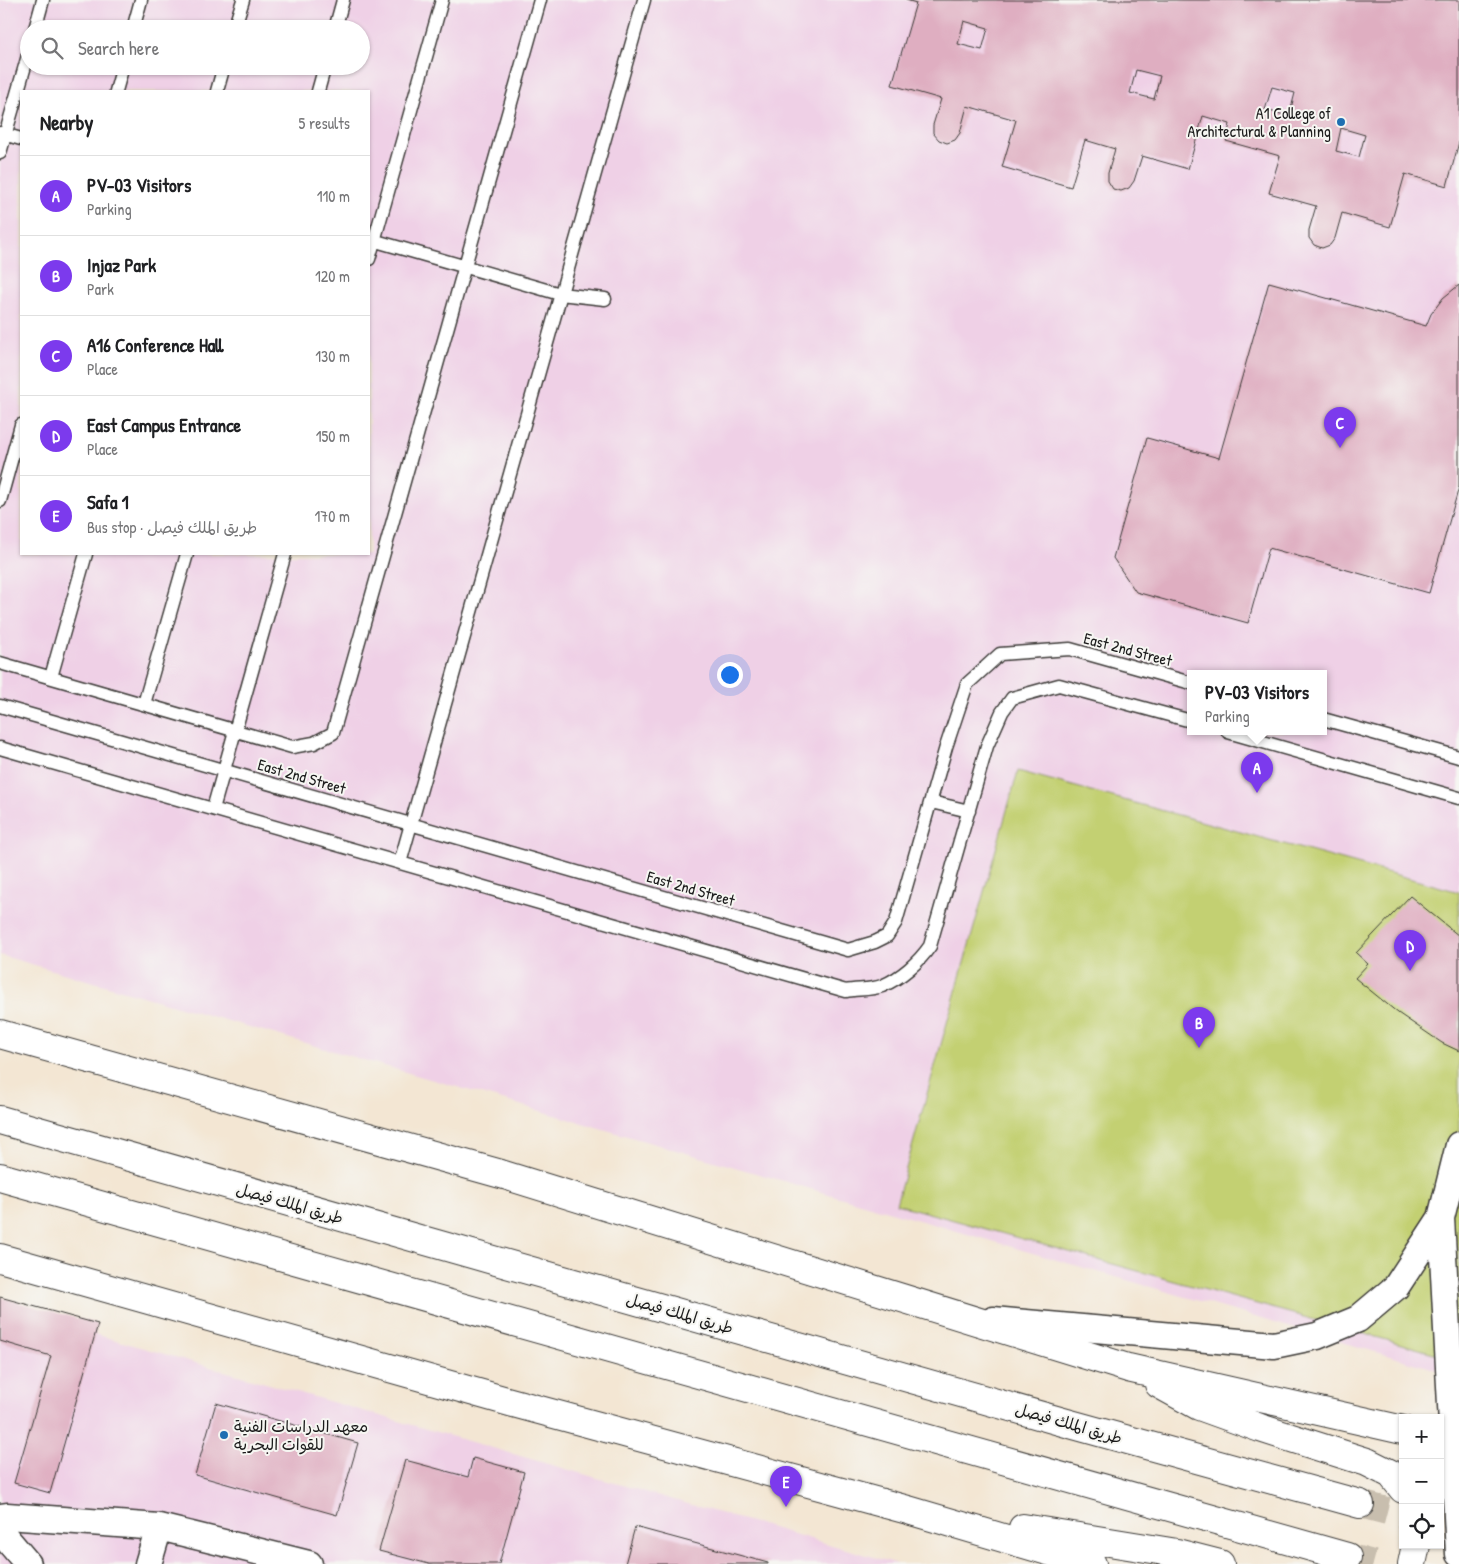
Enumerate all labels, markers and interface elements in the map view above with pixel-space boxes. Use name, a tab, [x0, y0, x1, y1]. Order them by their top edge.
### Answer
search box	[20, 20, 370, 75]
icon: search	[38, 34, 66, 62]
text: Search here	[78, 35, 159, 61]
place label: A1 College of Architectural & Planning	[1187, 102, 1331, 142]
text: Nearby	[40, 108, 93, 137]
text: 5 results	[299, 112, 350, 134]
marker: A1 College of Architectural & Planning	[1335, 116, 1347, 128]
text: PV-03 Visitors	[87, 172, 191, 198]
text: A	[52, 185, 60, 207]
text: 110 m	[317, 185, 350, 207]
text: Parking	[87, 198, 132, 220]
text: Injaz Park	[87, 252, 156, 278]
text: B	[52, 265, 60, 287]
text: 120 m	[315, 265, 350, 287]
text: Park	[87, 278, 114, 300]
text: A16 Conference Hall	[87, 332, 223, 358]
text: C	[52, 345, 60, 367]
text: 130 m	[315, 345, 350, 367]
text: Place	[87, 358, 118, 380]
pin: C	[1324, 407, 1356, 448]
text: East Campus Entrance	[87, 412, 241, 438]
text: D	[52, 425, 60, 447]
text: 150 m	[316, 425, 350, 447]
text: Place	[87, 438, 118, 460]
text: Safa 1	[87, 489, 129, 515]
text: E	[52, 505, 60, 527]
text: 170 m	[315, 505, 350, 527]
text: Bus stop · طريق الملك فيصل	[87, 516, 257, 538]
street label: East 2nd Street	[1081, 627, 1175, 671]
your location	[717, 662, 743, 688]
popup	[1187, 670, 1327, 735]
text: PV-03 Visitors	[1205, 679, 1309, 705]
text: Parking	[1205, 705, 1250, 727]
pin: A	[1241, 752, 1273, 793]
street label: East 2nd Street	[255, 753, 349, 799]
street label: East 2nd Street	[644, 865, 738, 911]
pin: D	[1394, 930, 1426, 971]
pin: B	[1183, 1007, 1215, 1048]
street label: طريق الملك فيصل	[234, 1177, 346, 1229]
street label: طريق الملك فيصل	[624, 1287, 736, 1339]
street label: طريق الملك فيصل	[1013, 1397, 1125, 1449]
map controls	[1399, 1414, 1444, 1549]
button: +	[1399, 1414, 1444, 1459]
place label: معهد الدراسات الفنية للقوات البحرية	[234, 1415, 368, 1455]
marker: معهد الدراسات الفنية للقوات البحرية	[218, 1429, 230, 1441]
button: −	[1399, 1459, 1444, 1504]
pin: E	[770, 1466, 802, 1507]
button: locate	[1399, 1504, 1444, 1549]

